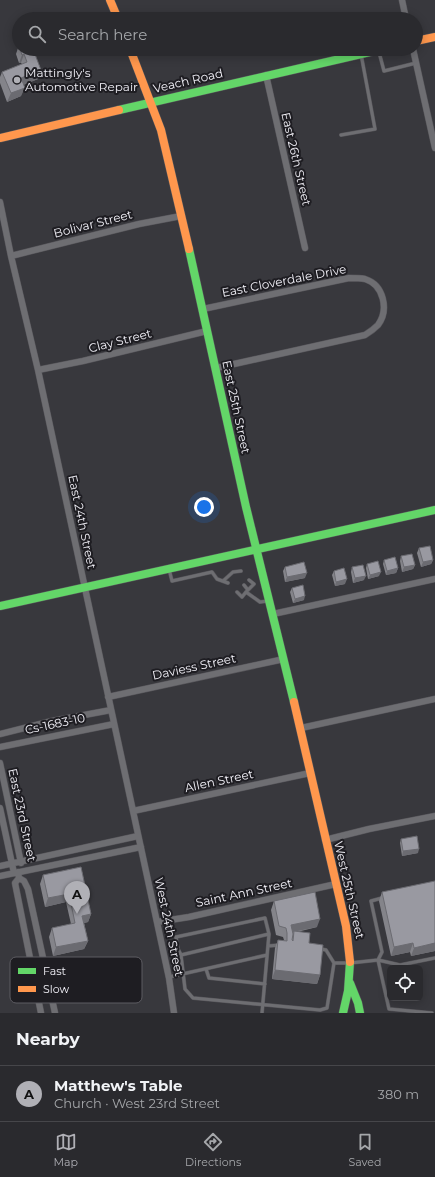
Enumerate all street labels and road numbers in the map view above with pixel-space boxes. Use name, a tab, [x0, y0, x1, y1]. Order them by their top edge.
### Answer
street label: Veach Road	[152, 65, 224, 96]
street label: East 26th Street	[278, 111, 315, 207]
street label: Bolivar Street	[52, 206, 134, 241]
street label: East Cloverdale Drive	[220, 261, 347, 300]
street label: Clay Street	[87, 325, 153, 356]
street label: East 25th Street	[219, 359, 254, 455]
street label: East 24th Street	[65, 473, 100, 570]
street label: Daviess Street	[151, 650, 237, 683]
street label: Cs-1683-10	[23, 710, 86, 737]
street label: Allen Street	[183, 766, 255, 795]
street label: East 23rd Street	[5, 767, 40, 863]
street label: West 25th Street	[331, 840, 368, 940]
street label: Saint Ann Street	[194, 875, 294, 910]
street label: West 24th Street	[152, 876, 187, 978]

